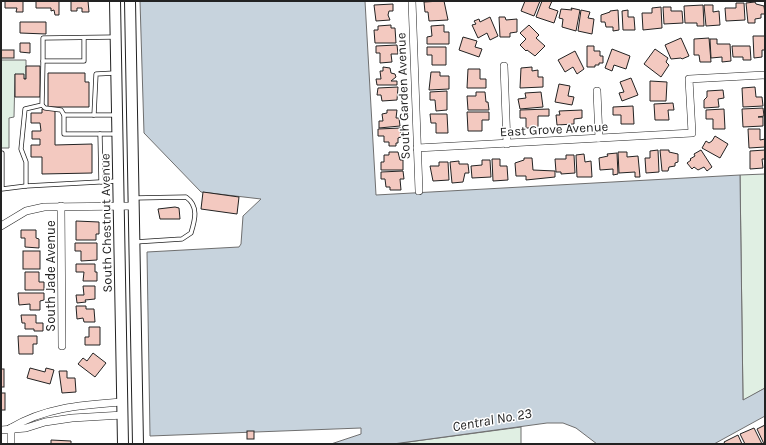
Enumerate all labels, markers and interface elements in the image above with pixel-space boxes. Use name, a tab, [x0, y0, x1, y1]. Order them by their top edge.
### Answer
street label: South Garden Avenue	[393, 32, 413, 160]
street label: East Grove Avenue	[499, 119, 609, 139]
street label: South Chestnut Avenue	[97, 153, 115, 293]
street label: South Jade Avenue	[43, 220, 58, 332]
water label: Central No. 23	[451, 405, 534, 435]

